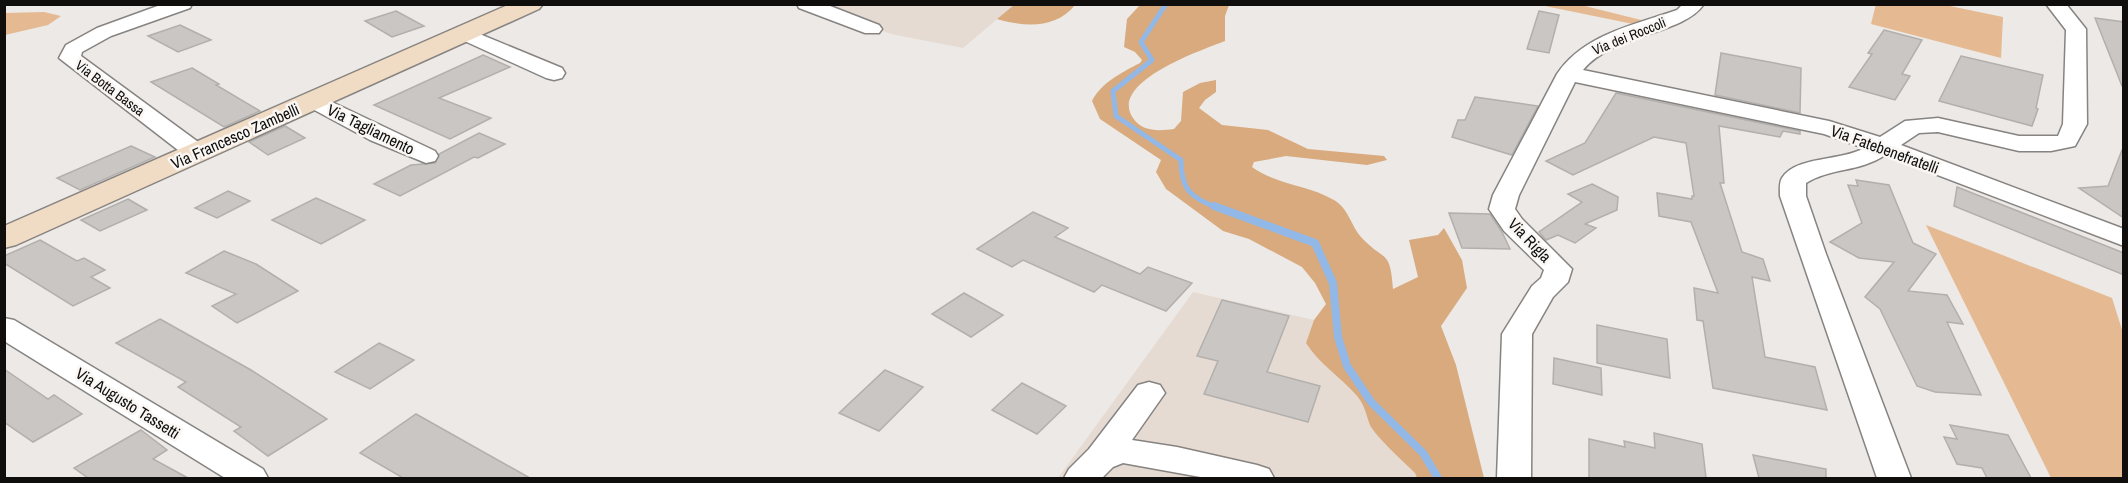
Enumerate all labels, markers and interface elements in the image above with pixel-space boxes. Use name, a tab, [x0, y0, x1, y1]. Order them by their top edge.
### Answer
street label: Via dei Roccoli	[1590, 13, 1668, 59]
street label: Via Botta Bassa	[72, 56, 149, 120]
street label: Via Francesco Zambelli	[167, 98, 303, 174]
street label: Via Tagliamento	[324, 98, 418, 160]
street label: Via Fatebenefratelli	[1828, 119, 1942, 179]
street label: Via Rigla	[1503, 213, 1557, 267]
street label: Via Augusto Tassetti	[72, 362, 184, 444]

